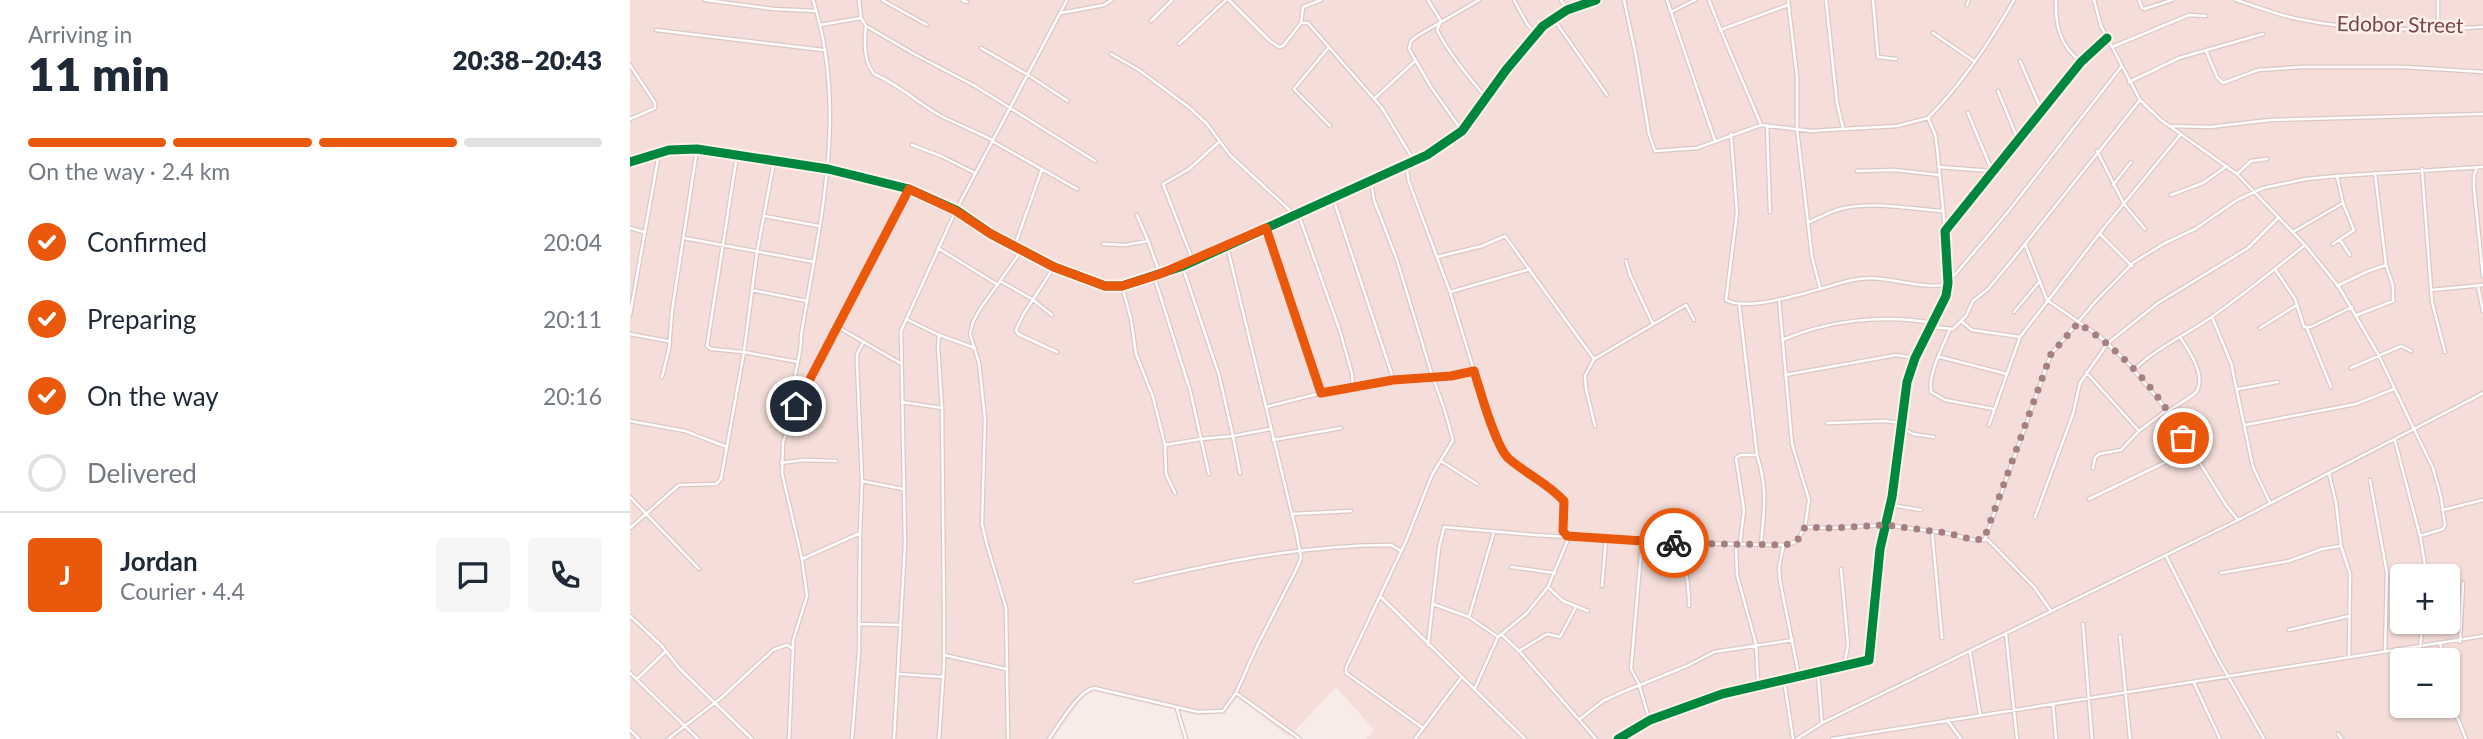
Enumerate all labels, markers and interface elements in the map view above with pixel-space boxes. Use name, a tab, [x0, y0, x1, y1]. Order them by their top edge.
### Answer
street label: Edobor Street	[2336, 10, 2464, 37]
text: Arriving in	[28, 20, 132, 48]
text: 20:38–20:43	[452, 44, 602, 76]
text: 11 min	[28, 46, 170, 101]
text: On the way · 2.4 km	[28, 157, 230, 185]
icon: check	[28, 223, 66, 261]
text: Confirmed	[87, 226, 207, 258]
text: 20:04	[543, 228, 602, 256]
icon: check	[28, 300, 66, 338]
text: Preparing	[87, 303, 196, 335]
text: 20:11	[543, 305, 602, 333]
pin	[766, 376, 826, 436]
icon: check	[28, 377, 66, 415]
text: On the way	[87, 380, 219, 412]
text: 20:16	[543, 382, 602, 410]
icon: home	[777, 387, 815, 425]
pin	[2153, 408, 2213, 468]
icon: bag	[2164, 419, 2202, 457]
text: Delivered	[87, 457, 197, 489]
courier	[1639, 508, 1709, 578]
icon: bike	[1655, 524, 1693, 562]
button: chat	[436, 538, 510, 612]
button: phone	[528, 538, 602, 612]
text: Jordan	[120, 545, 198, 577]
text: J	[59, 559, 71, 591]
map controls	[2390, 564, 2460, 718]
button: +	[2390, 564, 2460, 634]
text: Courier · 4.4	[120, 577, 245, 605]
button: −	[2390, 648, 2460, 718]

